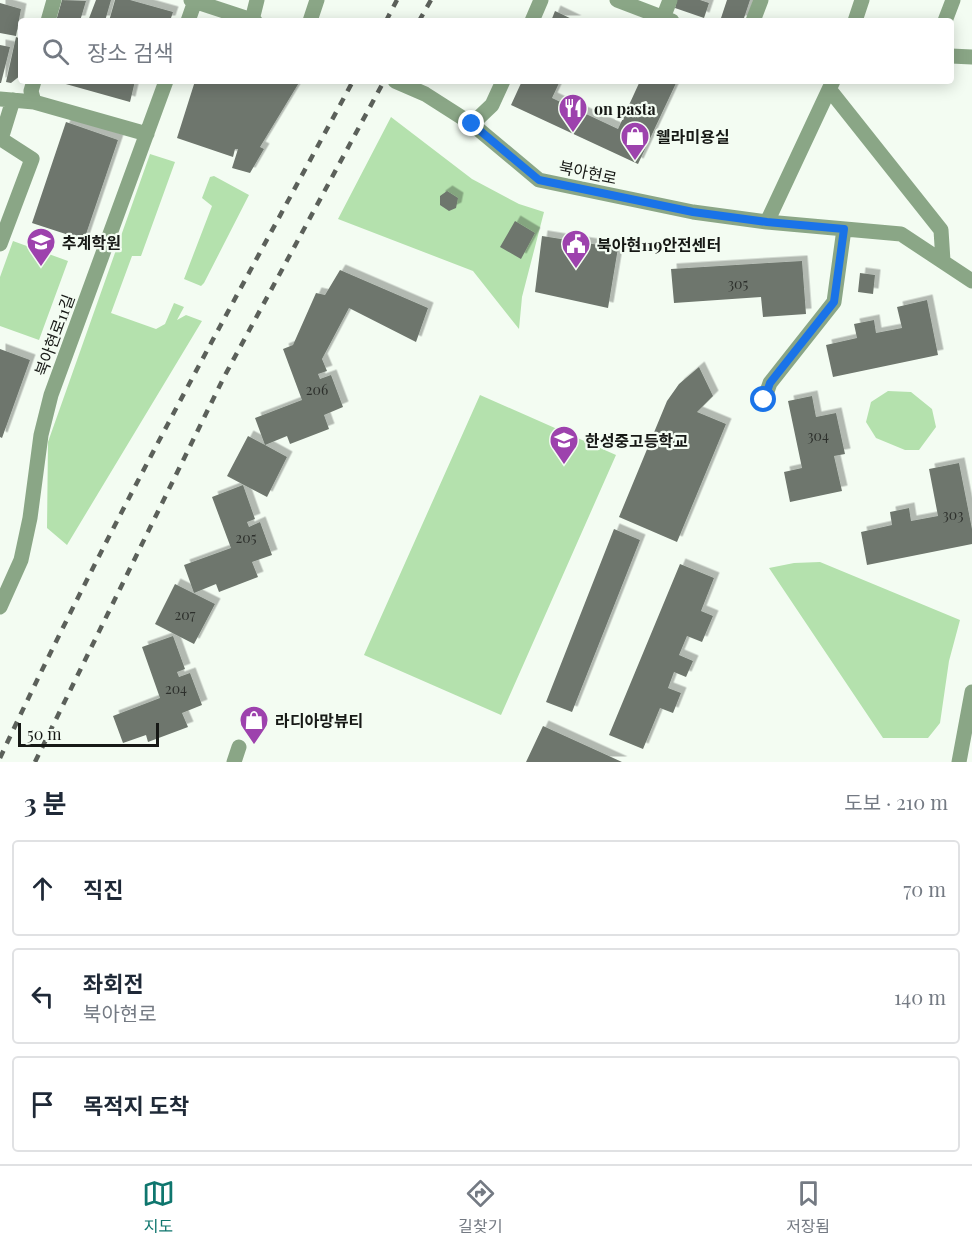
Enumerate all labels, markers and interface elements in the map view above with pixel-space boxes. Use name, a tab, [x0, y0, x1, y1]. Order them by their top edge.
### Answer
search box	[18, 18, 954, 84]
icon: search	[39, 35, 72, 68]
text: 장소 검색	[87, 37, 173, 67]
restaurant icon: on pasta	[557, 92, 589, 134]
place label: on pasta	[594, 98, 657, 119]
route end	[458, 110, 484, 136]
shop icon: 웰라미용실	[619, 120, 651, 162]
place label: 웰라미용실	[656, 126, 730, 147]
street label: 북아현로	[557, 156, 619, 188]
school or university icon: 추계학원	[25, 226, 57, 268]
public building icon: 북아현119안전센터	[560, 228, 592, 270]
place label: 추계학원	[62, 232, 121, 253]
place label: 북아현119안전센터	[597, 234, 721, 255]
house number: 305	[728, 274, 748, 293]
street label: 북아현로11길	[30, 291, 78, 379]
house number: 206	[306, 380, 328, 399]
route start	[750, 386, 776, 412]
school or university icon: 한성중고등학교	[548, 424, 580, 466]
house number: 304	[807, 426, 829, 445]
place label: 한성중고등학교	[585, 430, 688, 451]
house number: 303	[942, 505, 964, 524]
house number: 205	[236, 528, 257, 547]
house number: 207	[175, 605, 196, 624]
house number: 204	[165, 679, 187, 698]
shop icon: 라디아망뷰티	[238, 704, 270, 746]
place label: 라디아망뷰티	[275, 710, 363, 731]
scale bar	[18, 720, 159, 748]
text: 50 m	[27, 723, 61, 744]
text: 3 분	[24, 785, 67, 820]
text: 도보 · 210 m	[844, 788, 948, 815]
icon: ahead	[26, 872, 59, 905]
text: 직진	[83, 874, 123, 904]
text: 70 m	[903, 875, 946, 902]
text: 좌회전	[83, 968, 144, 998]
icon: left	[26, 980, 59, 1013]
text: 140 m	[894, 983, 946, 1010]
text: 북아현로	[83, 999, 157, 1026]
icon: arrive	[26, 1088, 59, 1121]
text: 목적지 도착	[83, 1090, 189, 1120]
tab: 지도	[142, 1177, 175, 1237]
tab: 길찾기	[458, 1177, 502, 1237]
tab: 저장됨	[786, 1177, 830, 1237]

